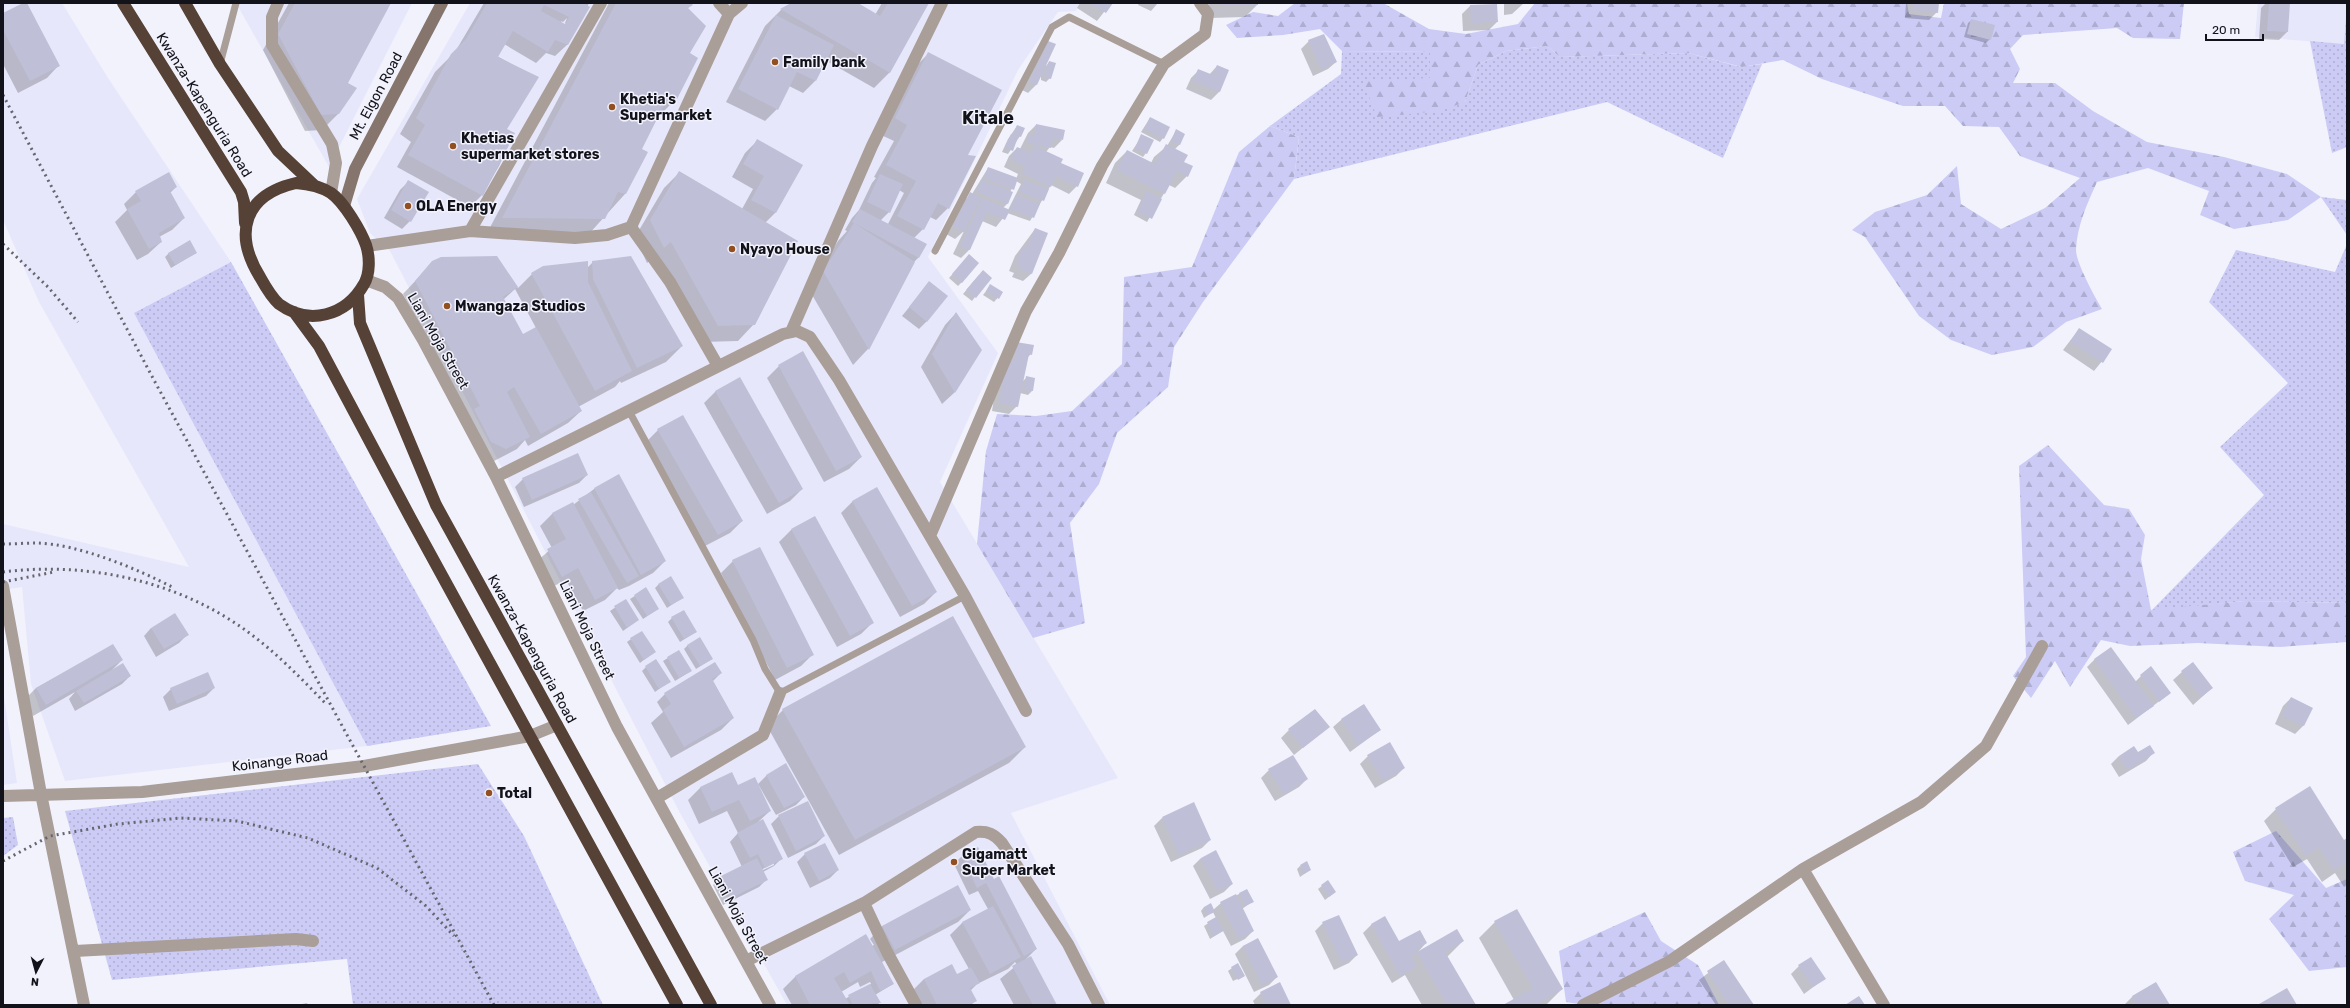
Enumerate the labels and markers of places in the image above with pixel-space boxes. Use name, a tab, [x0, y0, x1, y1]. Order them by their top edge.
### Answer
place label: Family bank	[783, 54, 867, 71]
marker: Family bank	[770, 57, 780, 67]
place label: Khetia's Supermarket	[620, 91, 712, 124]
marker: Khetia's Supermarket	[607, 102, 617, 112]
place label: Khetias supermarket stores	[461, 130, 600, 163]
marker: Khetias supermarket stores	[448, 141, 458, 151]
place label: OLA Energy	[416, 198, 497, 215]
marker: OLA Energy	[403, 201, 413, 211]
place label: Nyayo House	[740, 241, 830, 258]
marker: Nyayo House	[727, 244, 737, 254]
place label: Mwangaza Studios	[455, 298, 586, 315]
marker: Mwangaza Studios	[442, 301, 452, 311]
place label: Total	[497, 785, 532, 802]
marker: Total	[484, 788, 494, 798]
place label: Gigamatt Super Market	[962, 846, 1056, 879]
marker: Gigamatt Super Market	[949, 857, 959, 867]

